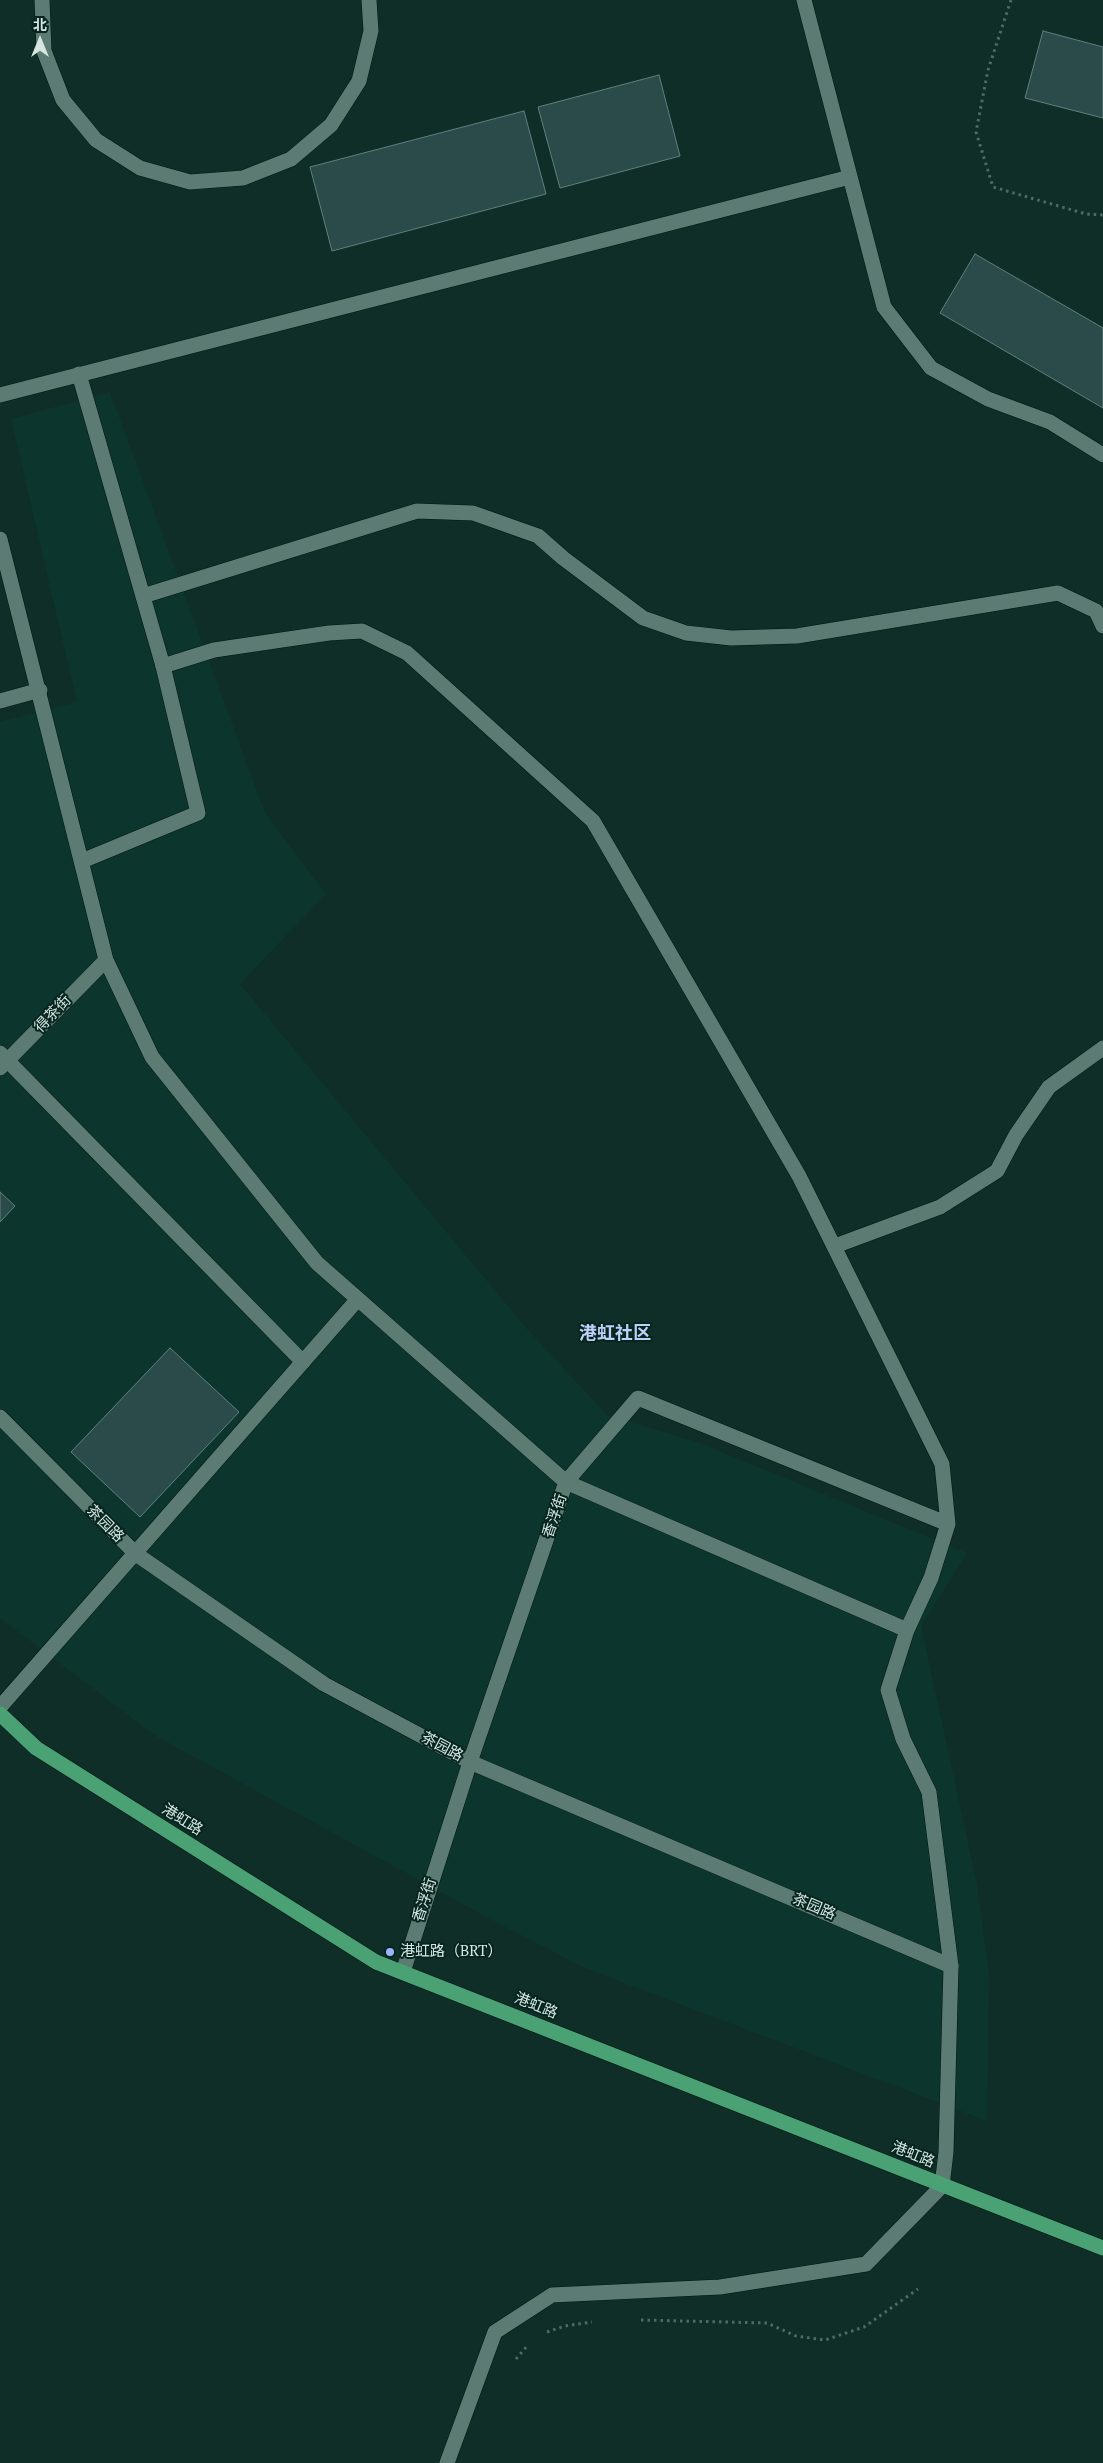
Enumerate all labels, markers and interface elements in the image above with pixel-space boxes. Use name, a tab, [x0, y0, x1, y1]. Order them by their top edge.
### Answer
north arrow	[15, 15, 65, 65]
text: 北	[33, 15, 47, 34]
street label: 得茶街	[31, 992, 75, 1036]
district label: 港虹社区	[579, 1323, 651, 1345]
street label: 香浮街	[539, 1492, 571, 1540]
street label: 茶园路	[83, 1502, 127, 1546]
street label: 茶园路	[418, 1728, 466, 1766]
street label: 港虹路	[158, 1800, 206, 1840]
street label: 香浮街	[409, 1876, 441, 1924]
street label: 茶园路	[790, 1890, 838, 1924]
place label: 港虹路（BRT）	[400, 1943, 502, 1961]
marker: 港虹路（BRT）	[384, 1946, 396, 1958]
street label: 港虹路	[512, 1989, 560, 2023]
street label: 港虹路	[889, 2138, 937, 2172]

